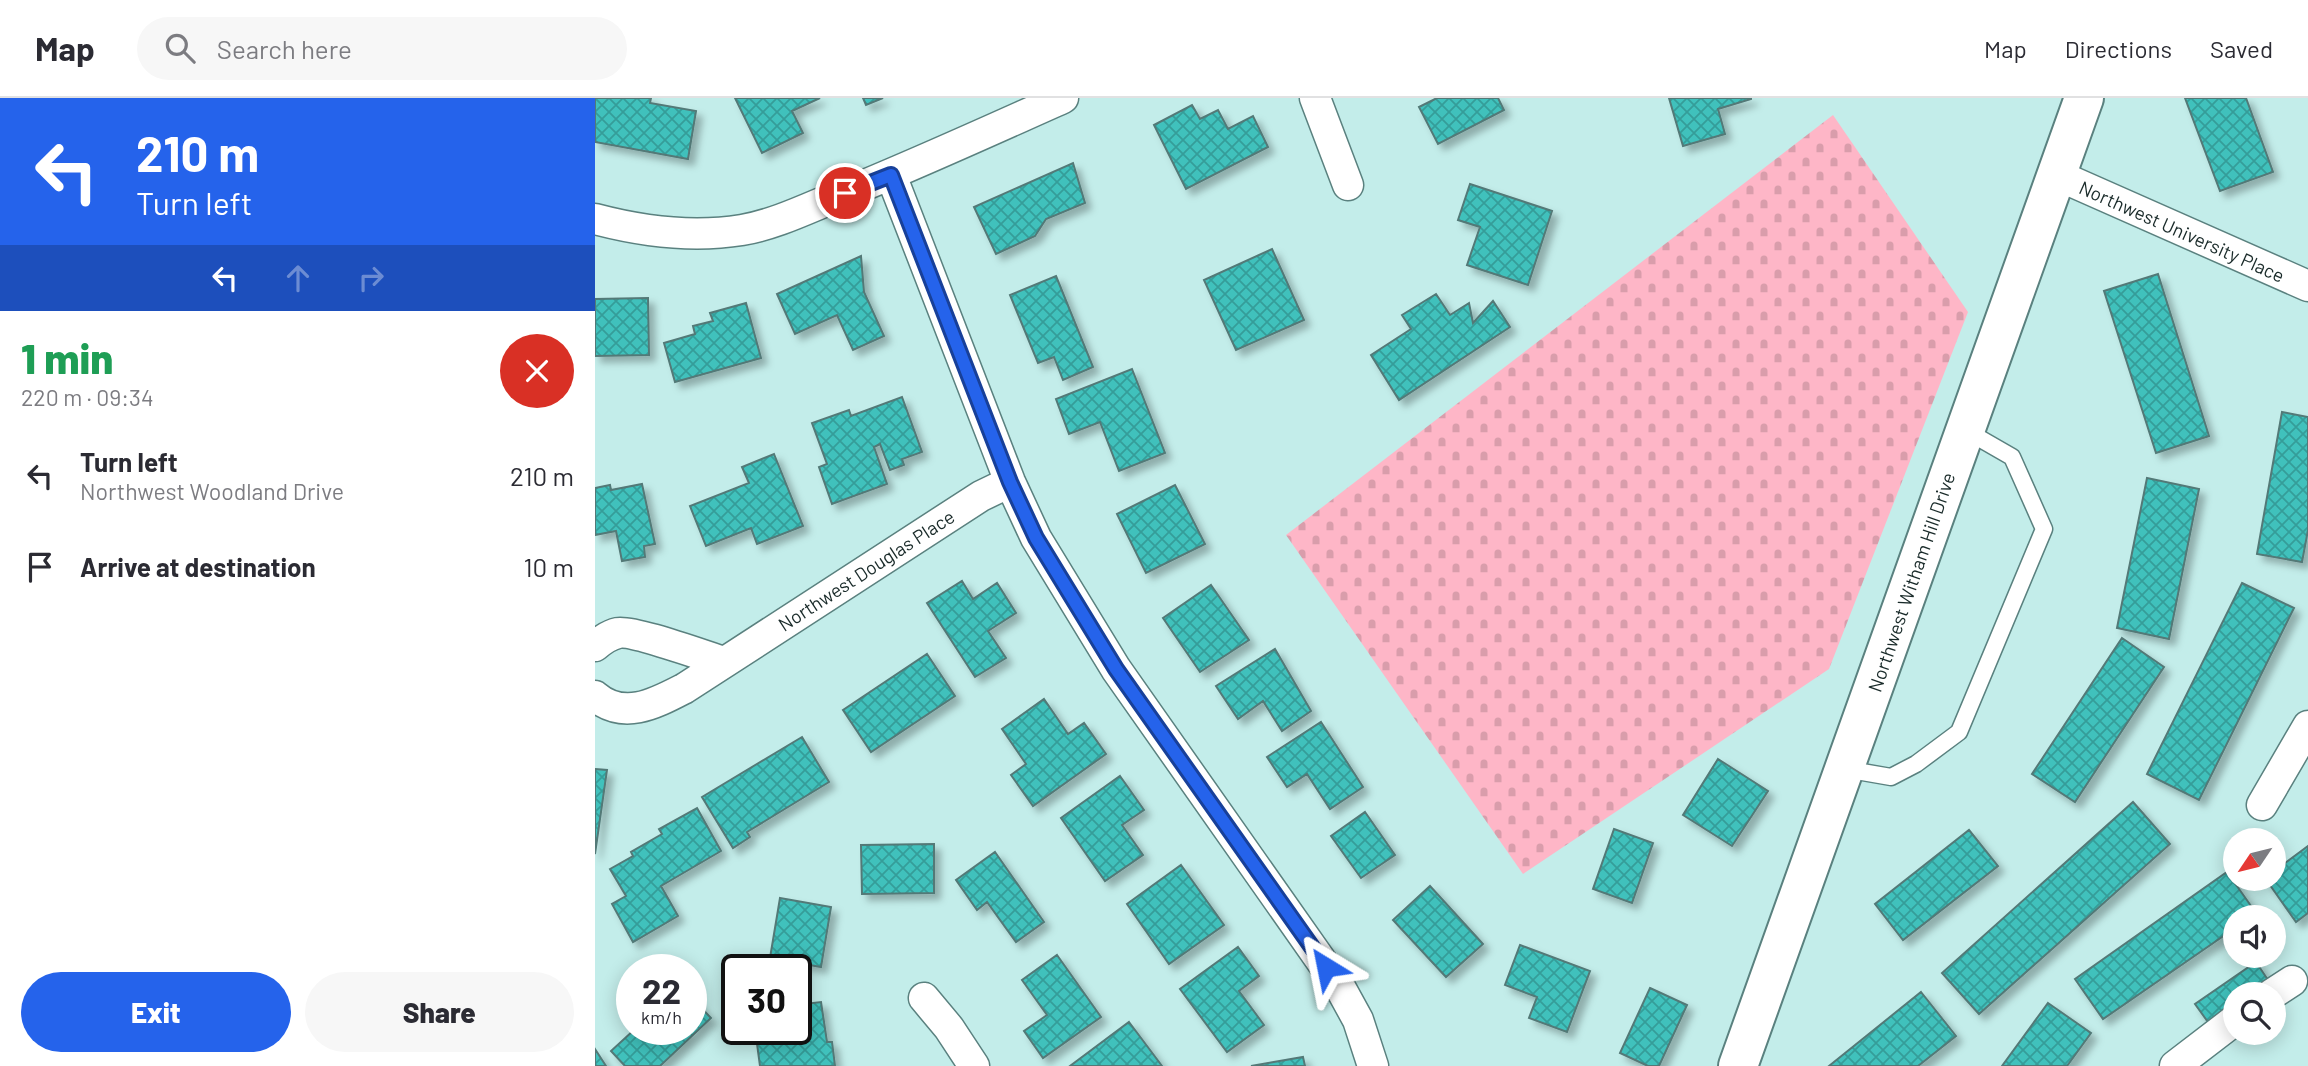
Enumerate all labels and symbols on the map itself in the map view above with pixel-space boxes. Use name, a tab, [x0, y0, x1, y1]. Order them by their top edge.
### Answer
pin	[815, 163, 875, 223]
street label: Northwest University Place	[2076, 175, 2288, 287]
street label: Northwest Witham Hill Drive	[1863, 469, 1959, 695]
street label: Northwest Douglas Place	[774, 504, 958, 636]
north arrow	[2223, 828, 2285, 891]
position arrow	[1289, 930, 1363, 1004]
speed limit sign: 30	[721, 954, 812, 1045]

